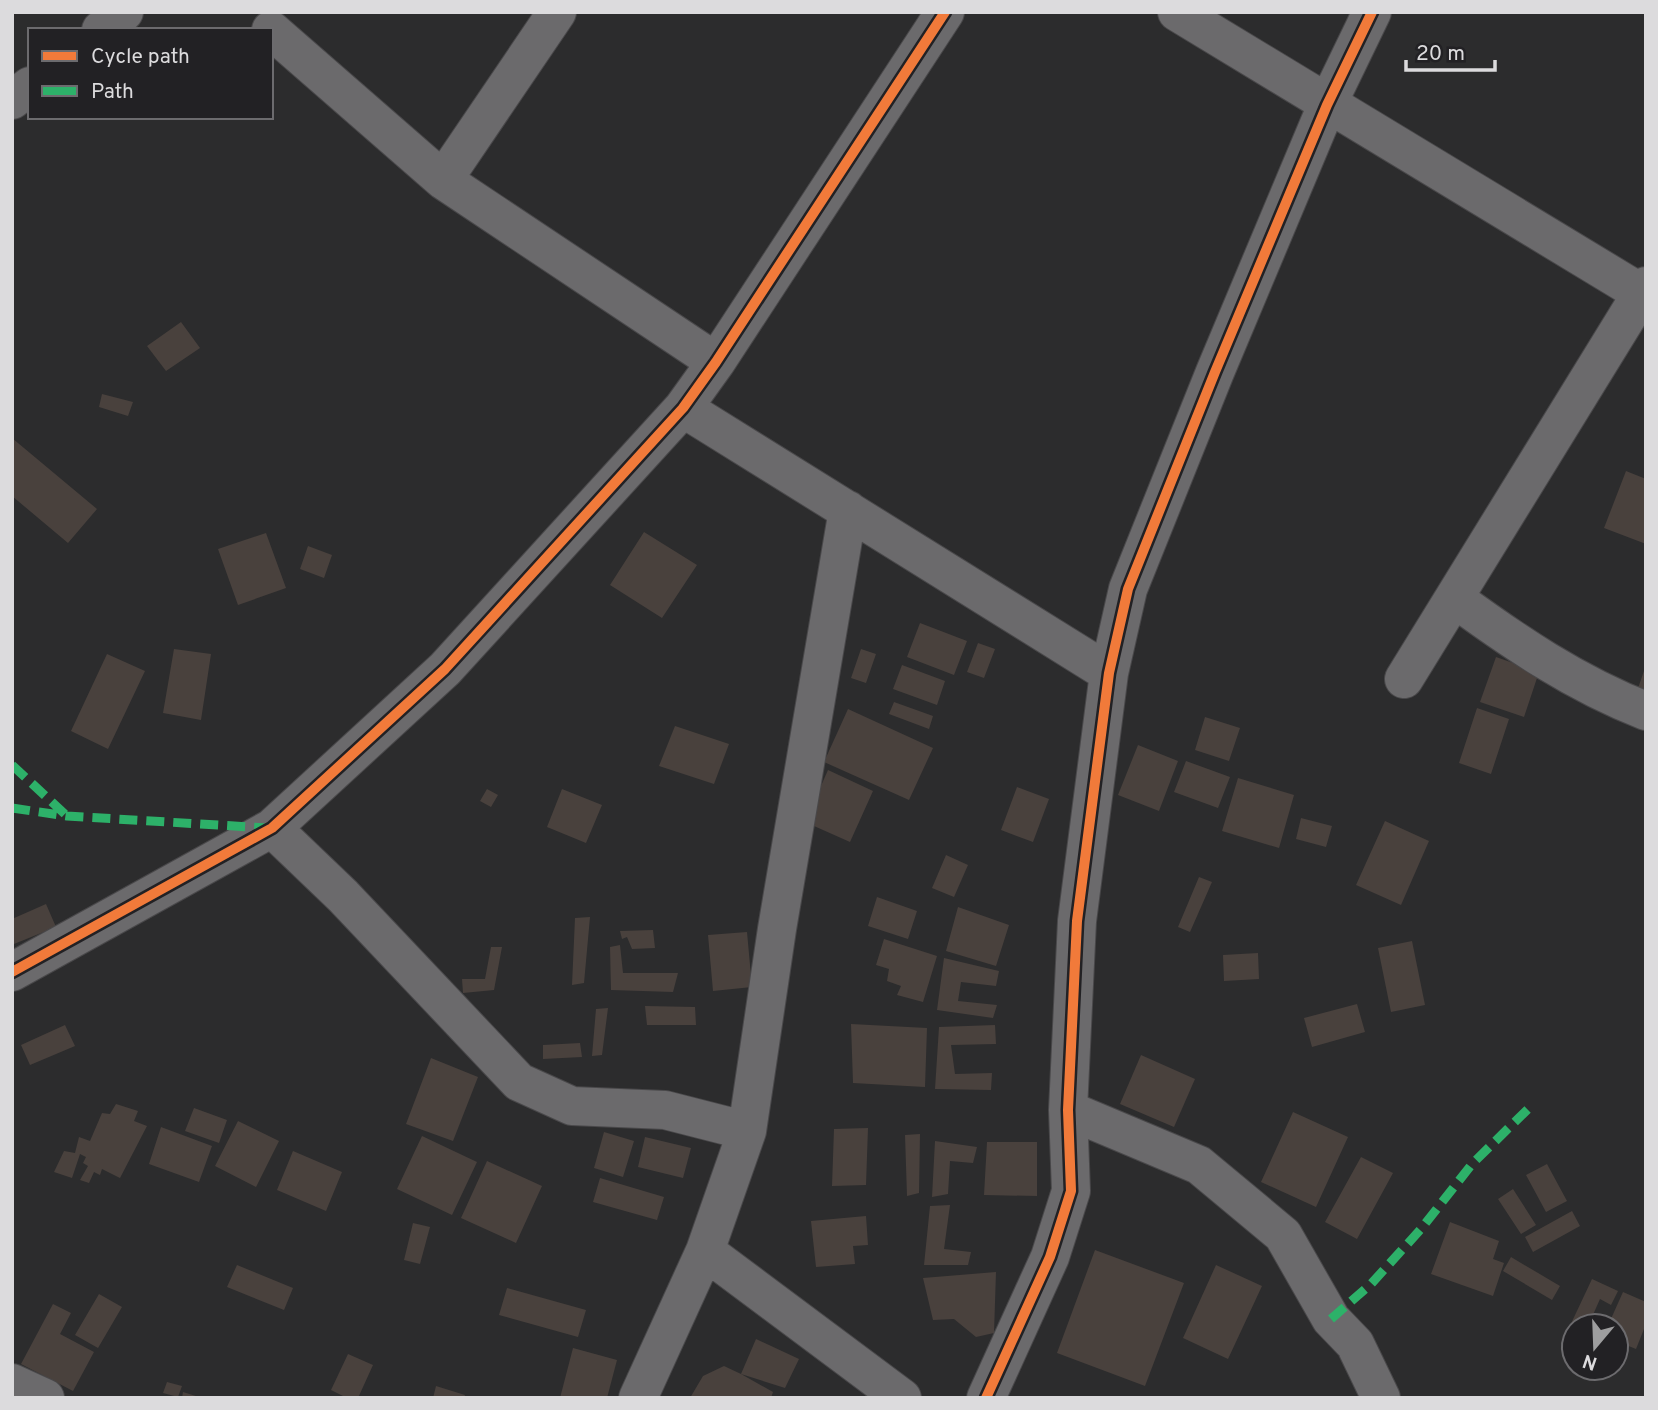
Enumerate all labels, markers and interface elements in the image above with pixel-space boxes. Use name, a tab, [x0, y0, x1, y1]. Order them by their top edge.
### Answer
legend	[28, 28, 273, 119]
scale bar	[1406, 28, 1495, 72]
text: 20 m	[1416, 41, 1465, 68]
text: Cycle path	[91, 44, 190, 71]
text: Path	[91, 79, 134, 106]
north arrow	[1560, 1312, 1630, 1382]
text: N	[1580, 1348, 1600, 1375]

